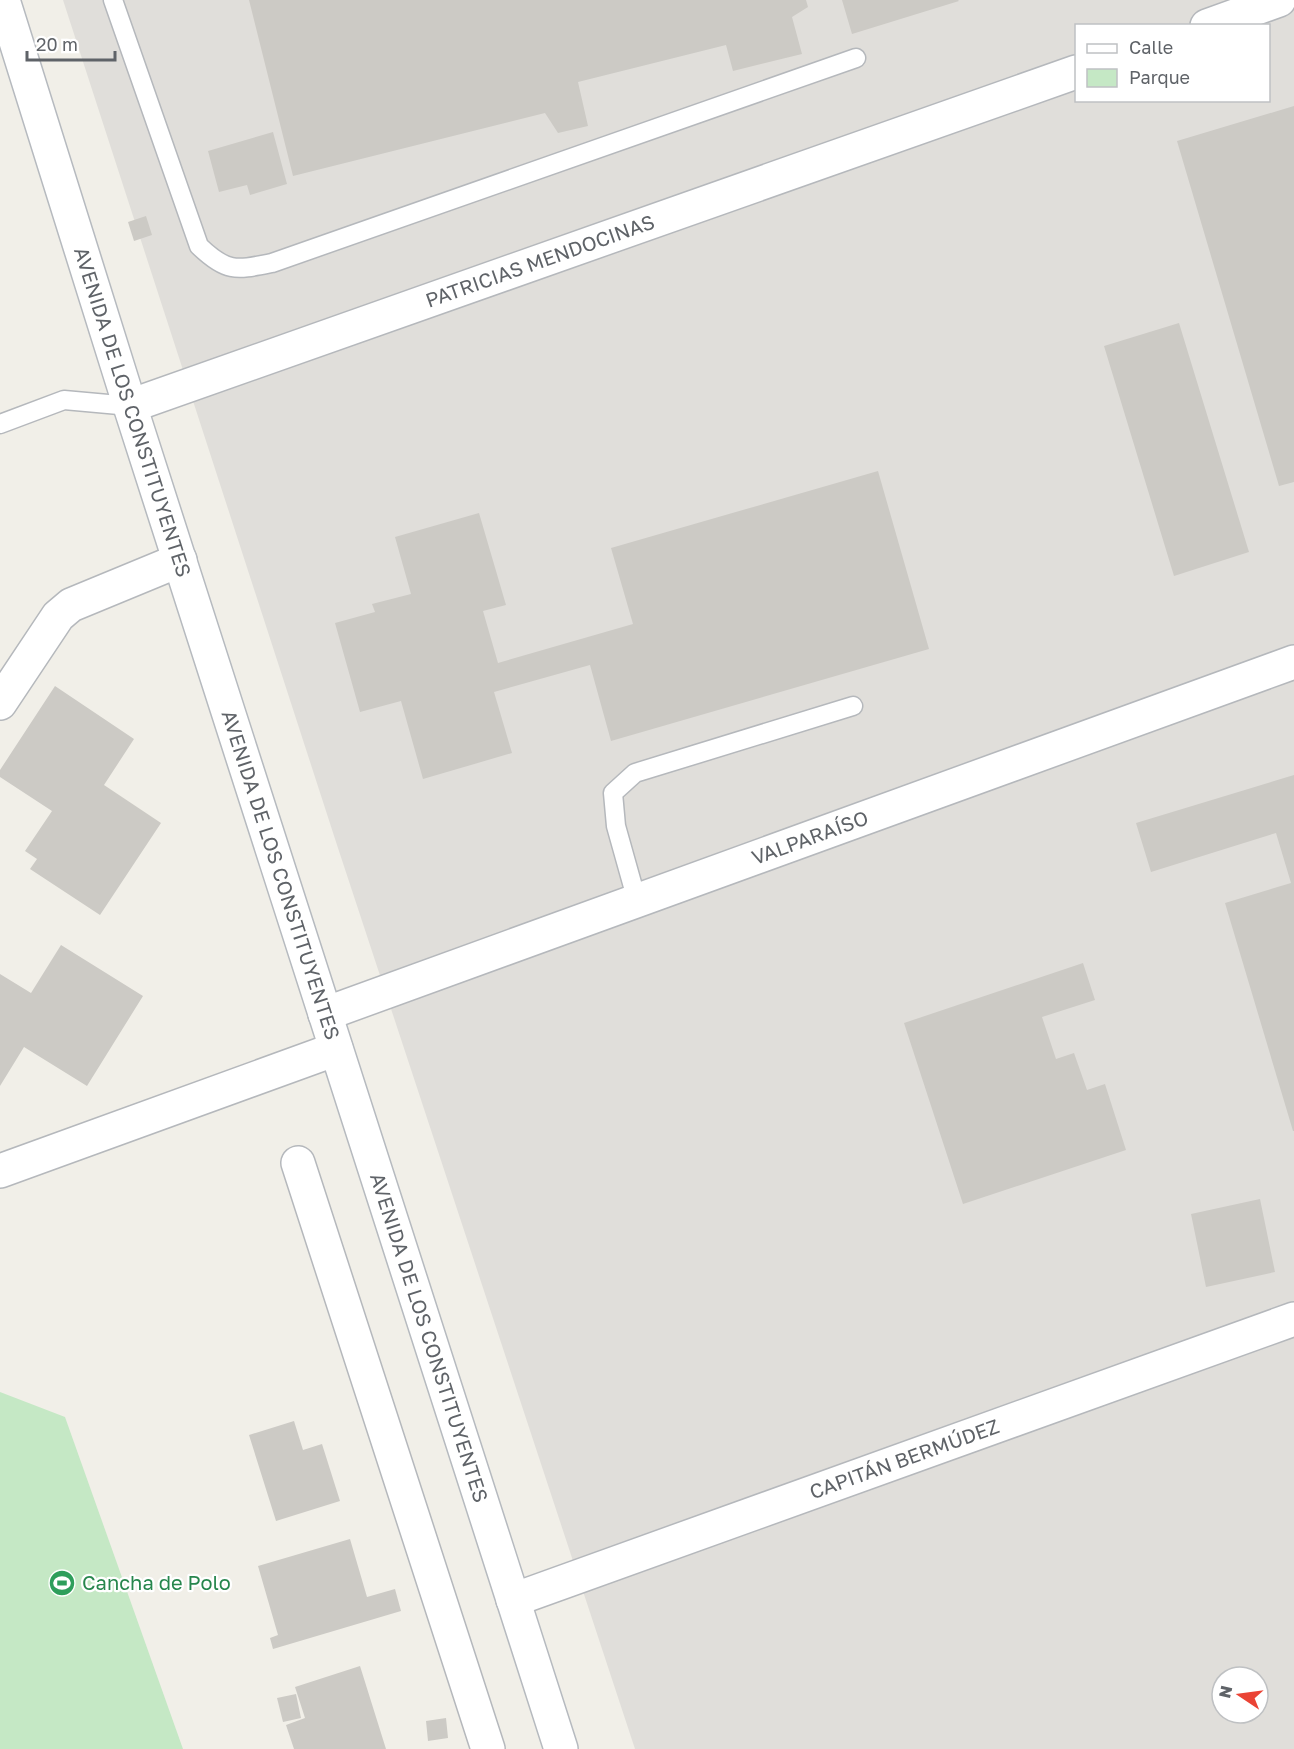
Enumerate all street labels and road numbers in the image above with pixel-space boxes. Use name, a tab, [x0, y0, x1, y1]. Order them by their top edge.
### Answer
street label: PATRICIAS MENDOCINAS	[422, 209, 657, 312]
street label: AVENIDA DE LOS CONSTITUYENTES	[70, 244, 197, 580]
street label: AVENIDA DE LOS CONSTITUYENTES	[217, 707, 346, 1043]
street label: VALPARAÍSO	[748, 805, 871, 869]
street label: AVENIDA DE LOS CONSTITUYENTES	[366, 1170, 494, 1505]
street label: CAPITÁN BERMÚDEZ	[806, 1413, 1002, 1503]

